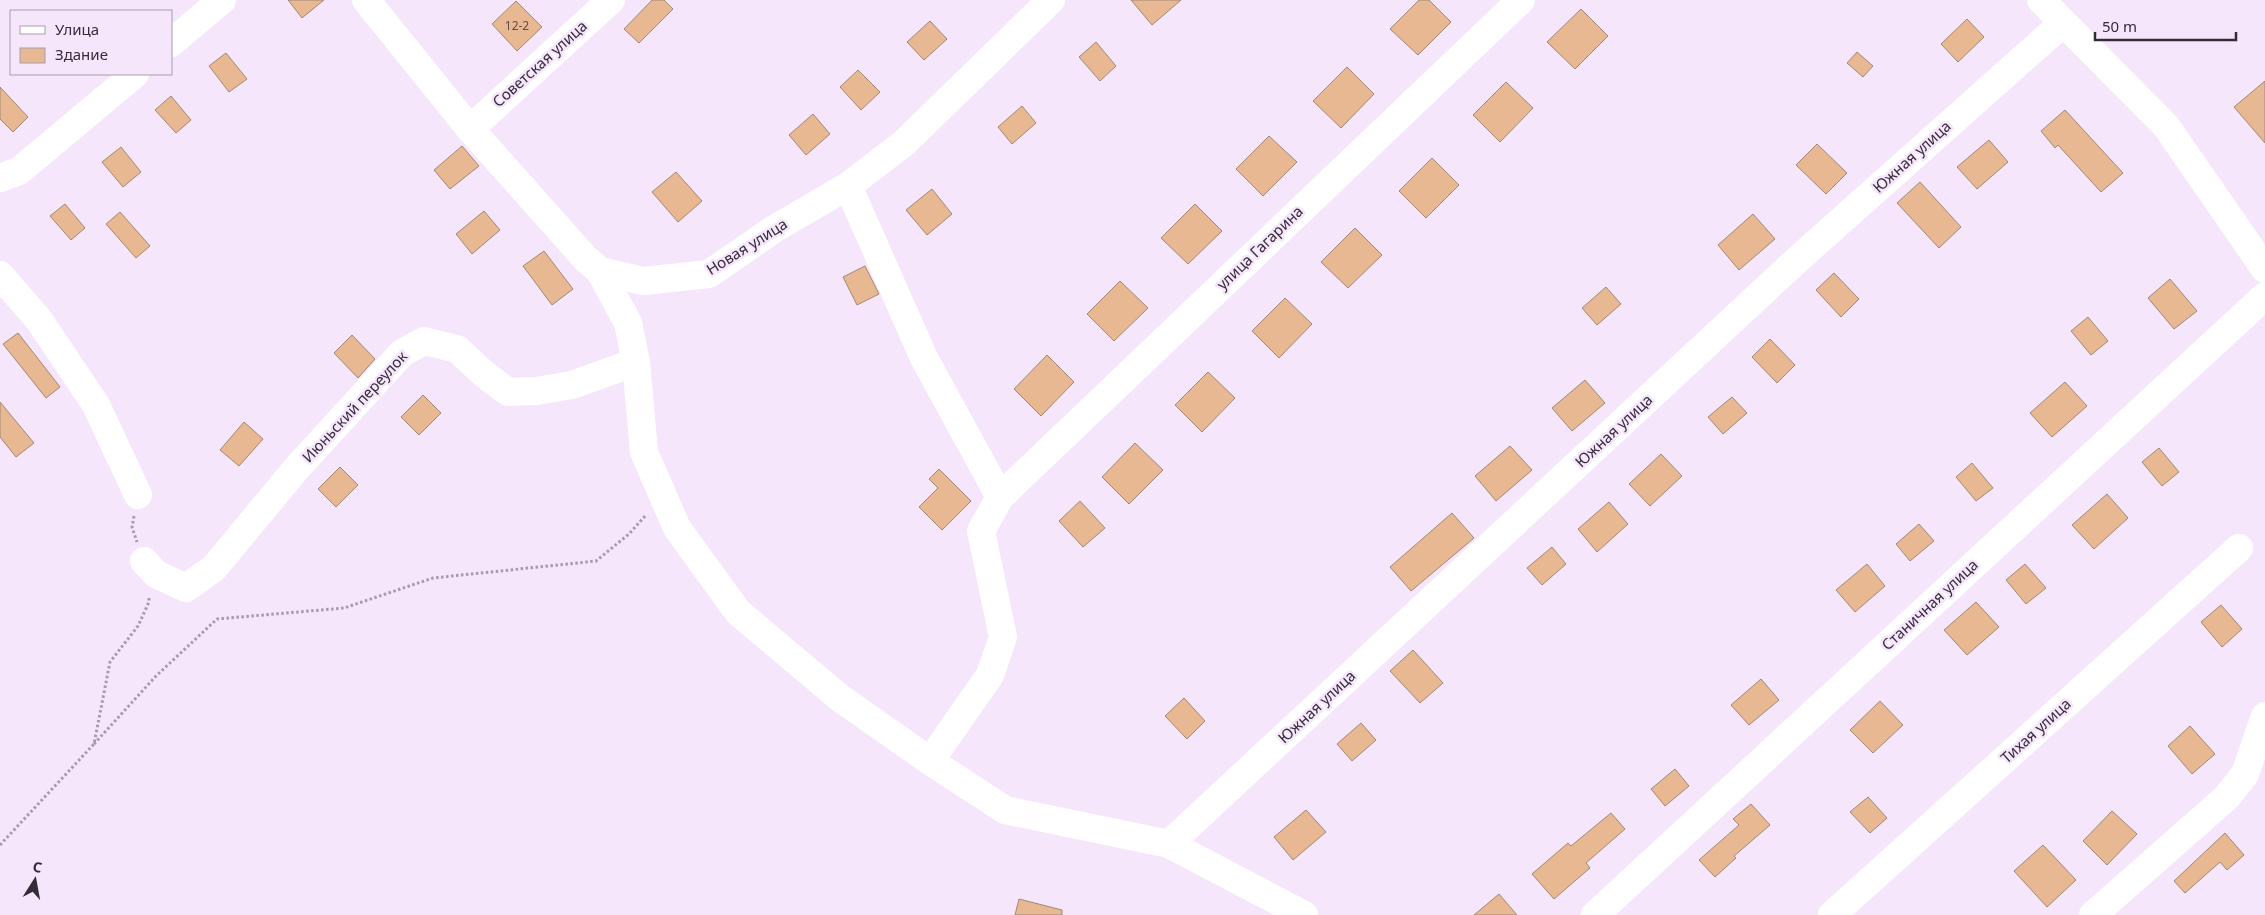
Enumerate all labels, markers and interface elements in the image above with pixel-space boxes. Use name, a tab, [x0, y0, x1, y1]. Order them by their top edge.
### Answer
legend	[10, 10, 172, 75]
scale bar	[2095, 10, 2236, 42]
street label: Советская улица	[488, 16, 591, 111]
text: 50 m	[2102, 16, 2137, 36]
house number: 12-2	[505, 17, 529, 34]
text: Улица	[55, 19, 99, 39]
text: Здание	[55, 44, 108, 64]
street label: Южная улица	[1868, 116, 1955, 197]
street label: улица Гагарина	[1212, 201, 1307, 294]
street label: Новая улица	[702, 213, 791, 279]
street label: Июньский переулок	[297, 346, 411, 466]
street label: Южная улица	[1570, 389, 1656, 471]
street label: Станичная улица	[1877, 554, 1982, 654]
street label: Южная улица	[1273, 665, 1359, 747]
street label: Тихая улица	[1996, 693, 2075, 767]
north arrow	[10, 855, 60, 905]
text: С	[31, 857, 44, 877]

